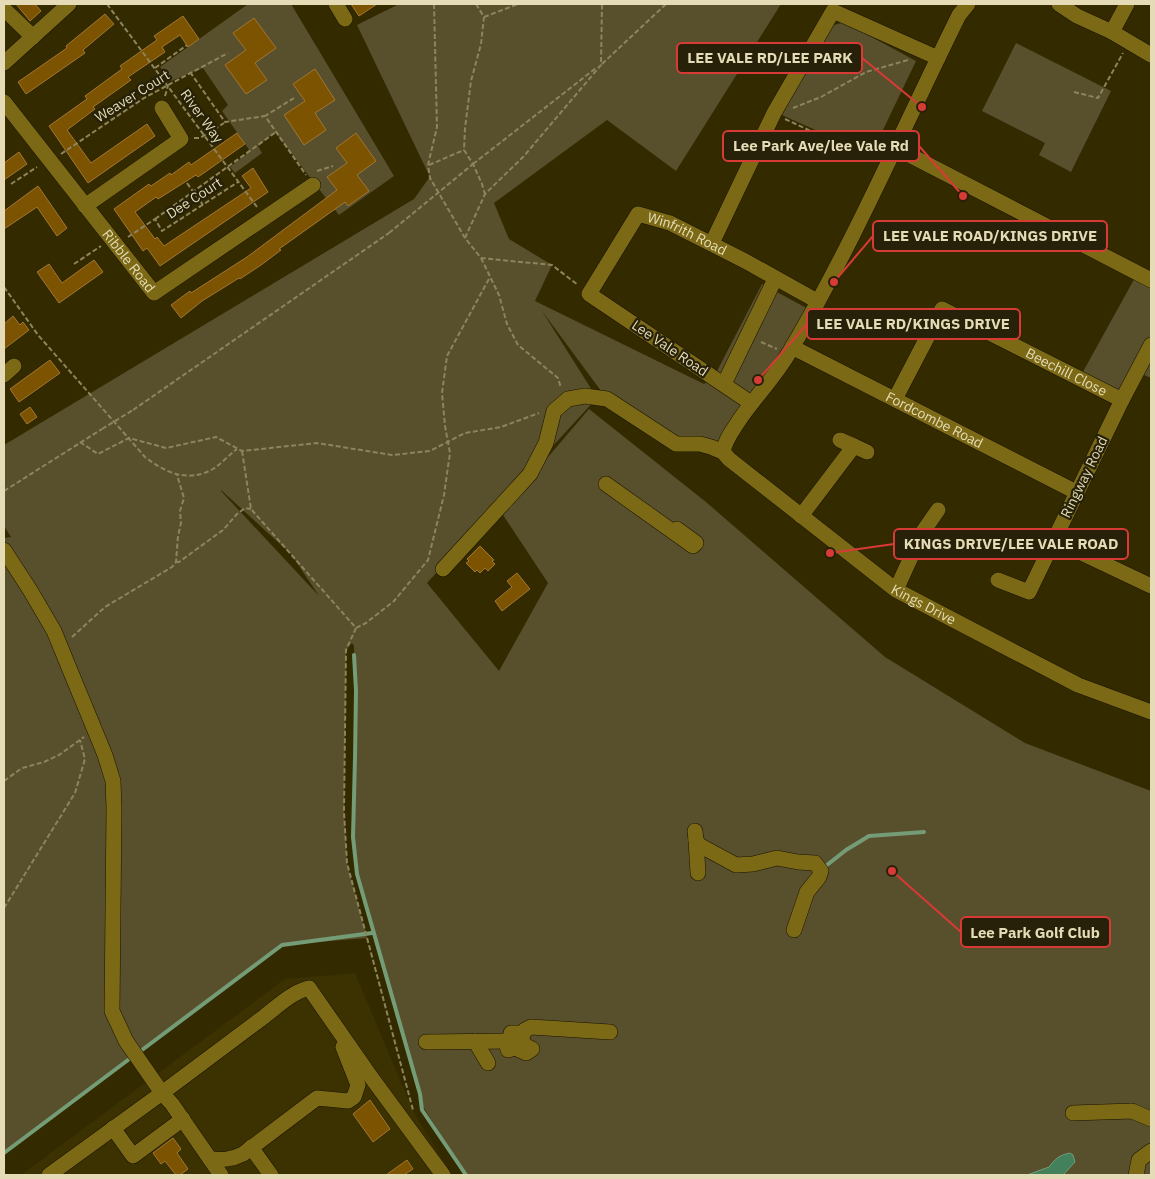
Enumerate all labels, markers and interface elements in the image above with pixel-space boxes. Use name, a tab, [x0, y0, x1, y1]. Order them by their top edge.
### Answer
callout: LEE VALE RD/LEE PARK	[677, 43, 862, 73]
text: LEE VALE RD/LEE PARK	[687, 48, 853, 67]
street label: Weaver Court	[91, 66, 173, 126]
street label: River Way	[176, 86, 228, 146]
callout: Lee Park Ave/lee Vale Rd	[723, 131, 919, 161]
text: Lee Park Ave/lee Vale Rd	[733, 136, 909, 155]
street label: Dee Court	[163, 173, 225, 223]
street label: Winfrith Road	[645, 208, 730, 259]
callout: LEE VALE ROAD/KINGS DRIVE	[873, 221, 1107, 251]
street label: Ribble Road	[98, 226, 159, 296]
text: LEE VALE ROAD/KINGS DRIVE	[883, 226, 1097, 245]
callout: LEE VALE RD/KINGS DRIVE	[807, 309, 1020, 339]
text: LEE VALE RD/KINGS DRIVE	[816, 314, 1010, 333]
street label: Lee Vale Road	[628, 316, 712, 380]
street label: Beechill Close	[1023, 344, 1110, 400]
street label: Fordcombe Road	[883, 387, 986, 452]
street label: Ringway Road	[1057, 433, 1111, 521]
callout: KINGS DRIVE/LEE VALE ROAD	[894, 529, 1128, 559]
text: KINGS DRIVE/LEE VALE ROAD	[904, 534, 1118, 553]
street label: Kings Drive	[888, 580, 959, 629]
callout: Lee Park Golf Club	[961, 917, 1110, 947]
text: Lee Park Golf Club	[970, 923, 1100, 942]

